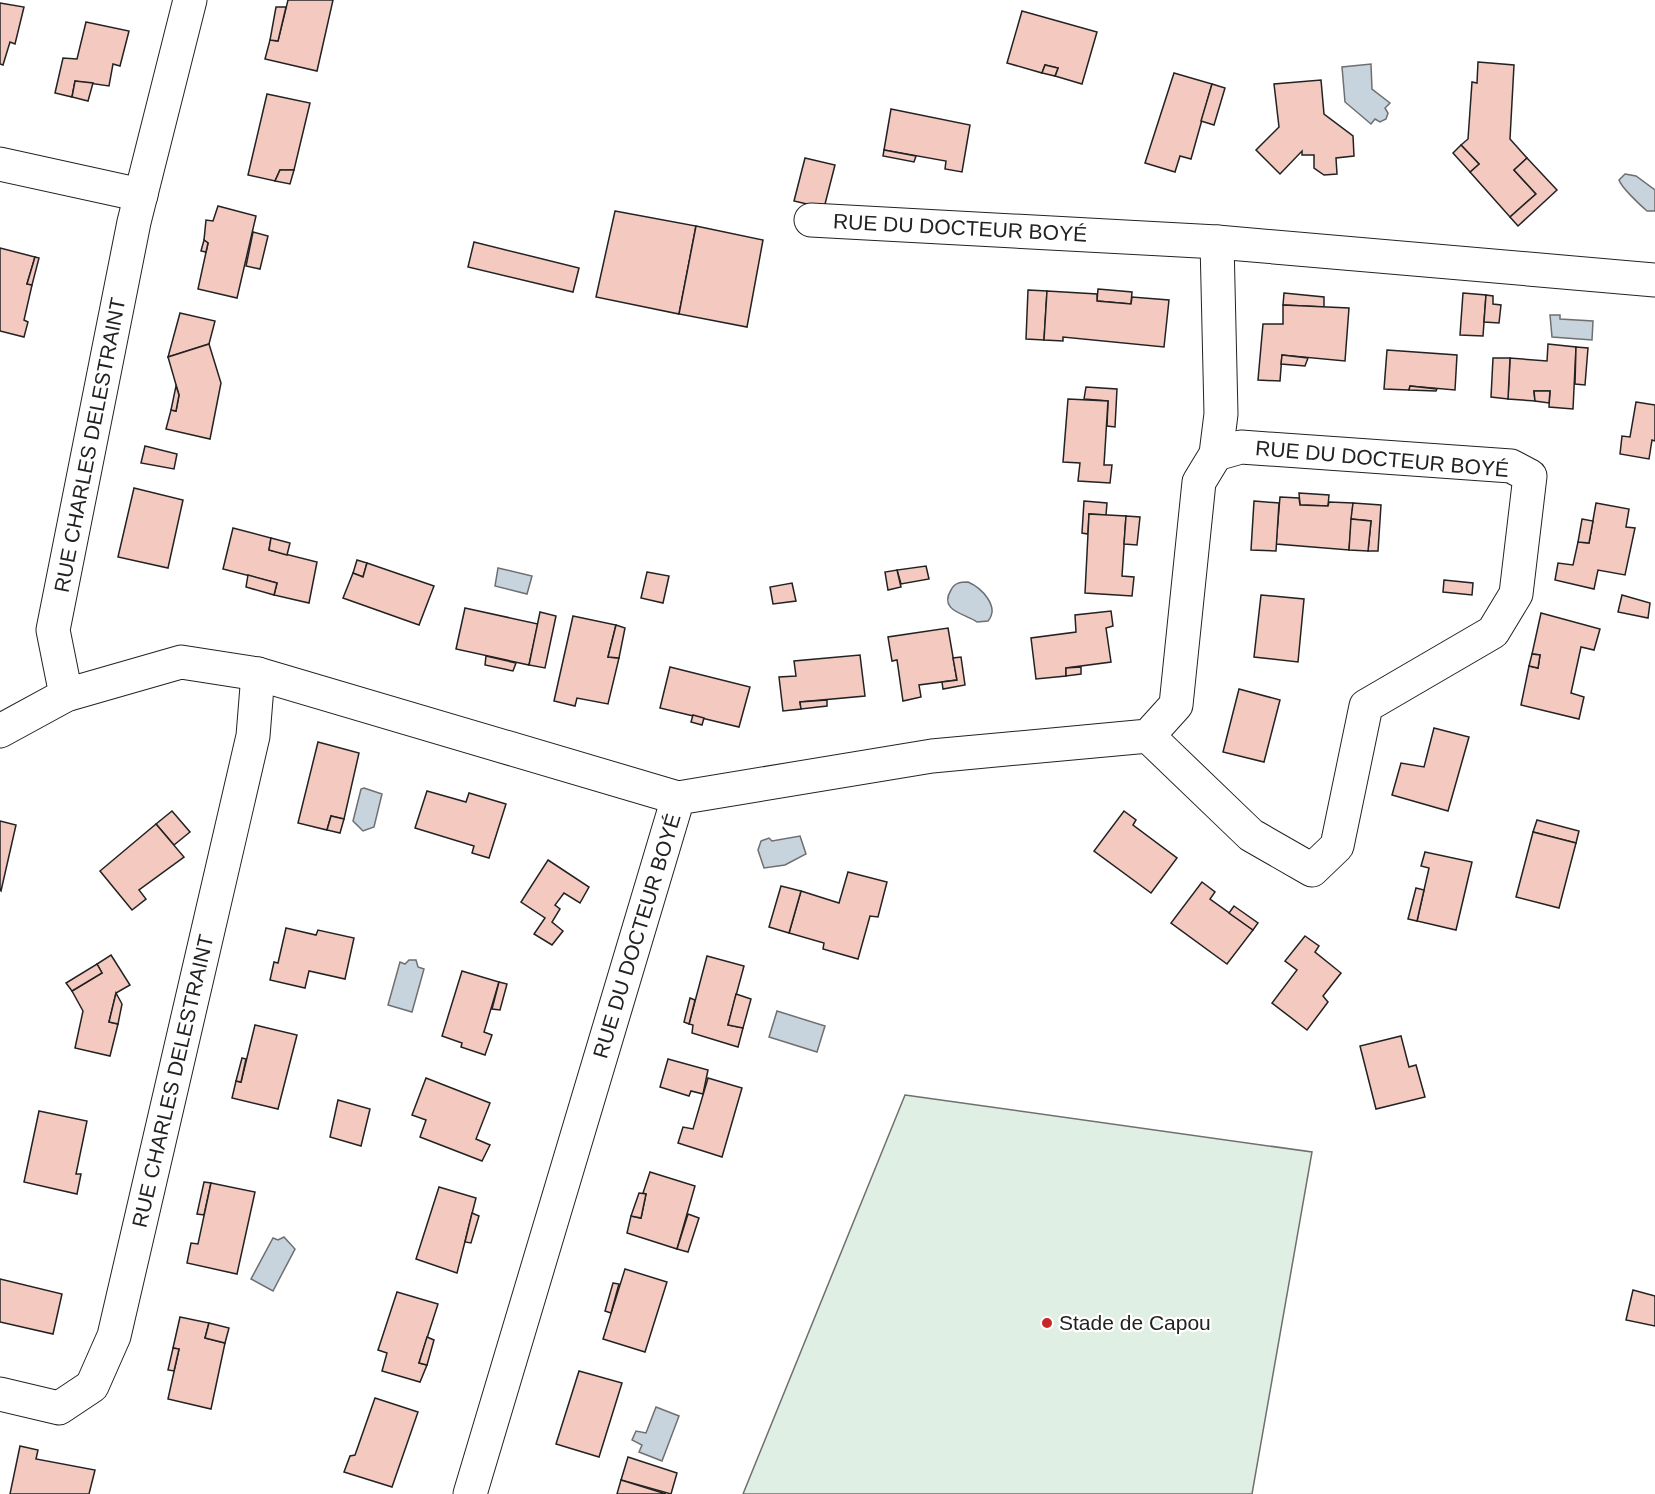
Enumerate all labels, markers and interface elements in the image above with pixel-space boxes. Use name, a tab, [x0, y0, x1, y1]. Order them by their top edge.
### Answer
street label: RUE DU DOCTEUR BOYÉ	[832, 209, 1088, 246]
street label: RUE CHARLES DELESTRAINT	[50, 295, 129, 594]
street label: RUE DU DOCTEUR BOYÉ	[1254, 436, 1510, 481]
street label: RUE DU DOCTEUR BOYÉ	[588, 811, 685, 1061]
street label: RUE CHARLES DELESTRAINT	[128, 932, 217, 1230]
place label: Stade de Capou	[1059, 1311, 1211, 1334]
marker: Stade de Capou	[1040, 1316, 1054, 1330]

